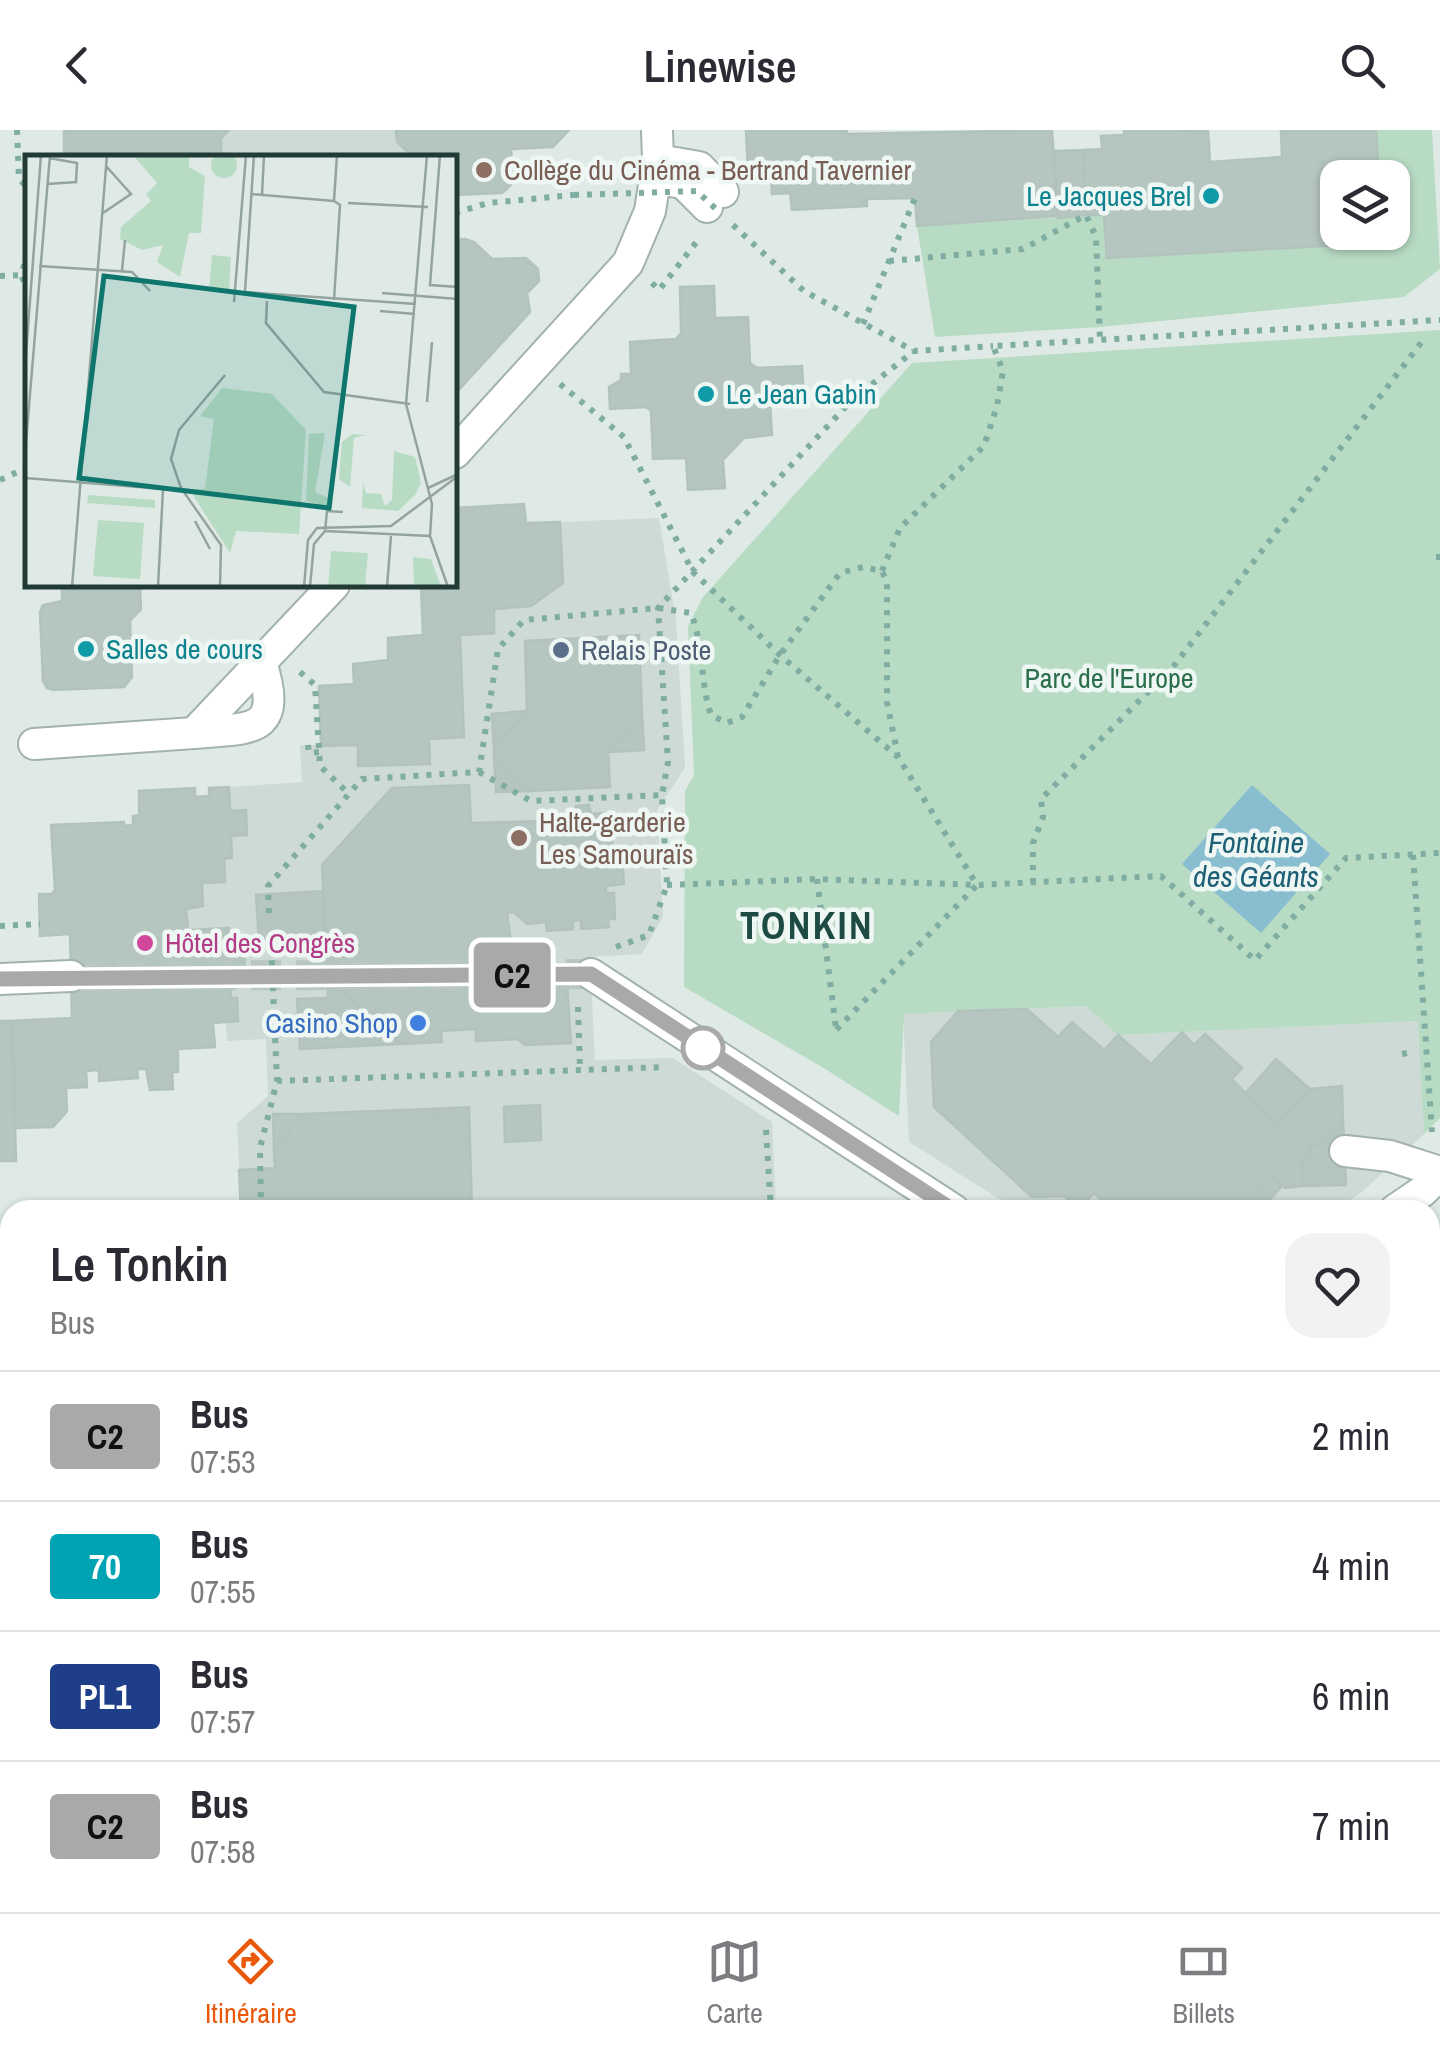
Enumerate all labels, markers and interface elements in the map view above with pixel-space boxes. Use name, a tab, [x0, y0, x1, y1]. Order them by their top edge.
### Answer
text: Linewise	[643, 35, 797, 96]
icon: back	[50, 38, 105, 93]
icon: search	[1335, 38, 1390, 93]
place label: Collège du Cinéma - Bertrand Tavernier	[504, 151, 912, 189]
inset map	[25, 155, 458, 588]
marker: Collège du Cinéma - Bertrand Tavernier	[473, 159, 495, 181]
map controls	[1320, 160, 1410, 250]
button: layers	[1320, 160, 1410, 250]
place label: Le Jacques Brel	[1026, 177, 1191, 215]
marker: Le Jacques Brel	[1200, 185, 1222, 207]
place label: Le Jean Gabin	[726, 375, 877, 413]
marker: Le Jean Gabin	[695, 383, 717, 405]
place label: Salles de cours	[106, 630, 263, 668]
place label: Relais Poste	[581, 631, 711, 669]
marker: Salles de cours	[75, 638, 97, 660]
marker: Relais Poste	[550, 639, 572, 661]
park label: Parc de l'Europe	[1024, 659, 1194, 697]
place label: Halte-garderie Les Samouraïs	[539, 803, 693, 873]
water label: Fontaine des Géants	[1193, 822, 1319, 896]
marker: Halte-garderie Les Samouraïs	[508, 827, 530, 849]
district label: TONKIN	[740, 900, 874, 951]
place label: Hôtel des Congrès	[165, 924, 355, 962]
marker: Hôtel des Congrès	[134, 932, 156, 954]
line badge: C2	[467, 942, 557, 1008]
text: C2	[494, 952, 530, 999]
place label: Casino Shop	[265, 1004, 398, 1042]
marker: Casino Shop	[407, 1012, 429, 1034]
unlabelled marker	[682, 1027, 724, 1069]
text: Le Tonkin	[50, 1231, 229, 1296]
button: heart	[1285, 1233, 1390, 1338]
text: Bus	[50, 1301, 95, 1344]
text: Bus	[190, 1389, 249, 1440]
text: 2 min	[1312, 1411, 1390, 1462]
text: C2	[87, 1413, 123, 1460]
text: 07:53	[190, 1440, 256, 1483]
text: Bus	[190, 1519, 249, 1570]
text: 4 min	[1312, 1541, 1390, 1592]
text: 70	[89, 1543, 121, 1590]
text: 07:55	[190, 1570, 256, 1613]
text: Bus	[190, 1649, 249, 1700]
text: 6 min	[1312, 1671, 1390, 1722]
text: PL1	[79, 1673, 131, 1720]
text: 07:57	[190, 1700, 256, 1743]
text: Bus	[190, 1779, 249, 1830]
text: 7 min	[1312, 1801, 1390, 1852]
text: C2	[87, 1803, 123, 1850]
text: 07:58	[190, 1830, 256, 1873]
tab: Itinéraire	[205, 1934, 297, 2032]
tab: Carte	[707, 1934, 763, 2032]
tab: Billets	[1173, 1934, 1235, 2032]

